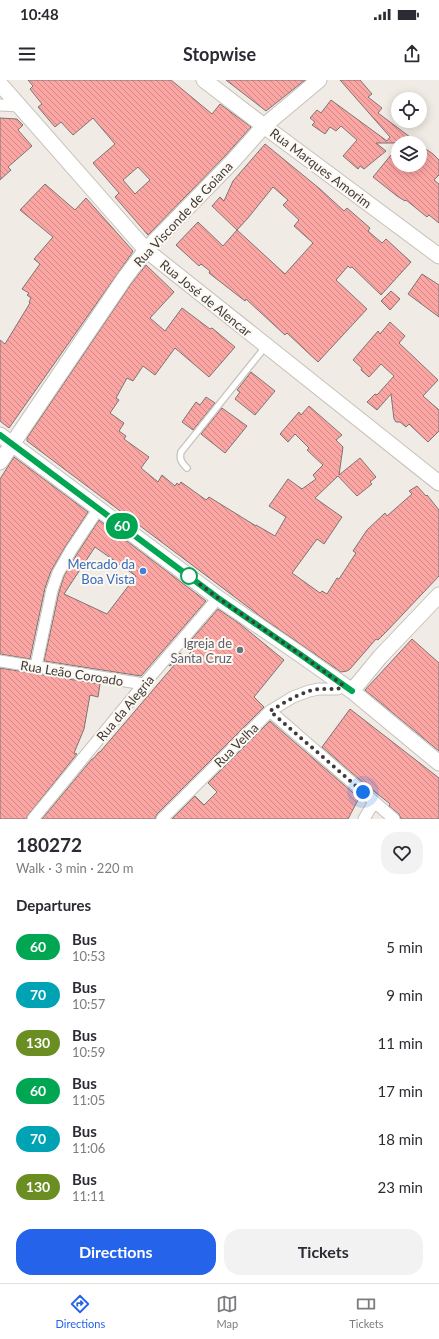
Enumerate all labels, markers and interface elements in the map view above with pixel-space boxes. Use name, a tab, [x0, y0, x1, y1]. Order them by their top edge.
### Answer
text: 10:48	[20, 5, 59, 23]
icon: menu	[16, 43, 38, 65]
text: Stopwise	[183, 43, 256, 65]
icon: share	[401, 43, 423, 65]
map controls	[391, 92, 427, 172]
button: locate	[391, 92, 427, 128]
street label: Rua Marques Amorim	[267, 125, 375, 211]
button: layers	[391, 136, 427, 172]
street label: Rua Visconde de Goiana	[130, 158, 236, 270]
street label: Rua José de Alencar	[157, 256, 255, 340]
line badge: 60	[104, 513, 140, 539]
text: 60	[114, 517, 130, 534]
place label: Mercado da Boa Vista	[67, 556, 135, 587]
marker: Mercado da Boa Vista	[138, 566, 148, 576]
unlabelled marker	[180, 567, 198, 585]
place label: Igreja de Santa Cruz	[170, 635, 232, 666]
marker: Igreja de Santa Cruz	[235, 645, 245, 655]
street label: Rua Leão Coroado	[19, 657, 125, 689]
street label: Rua da Alegria	[93, 672, 157, 744]
street label: Rua Velha	[211, 720, 261, 770]
your location	[353, 782, 373, 802]
button: heart	[381, 832, 423, 874]
text: 180272	[16, 833, 82, 856]
text: Walk · 3 min · 220 m	[16, 860, 134, 876]
text: Departures	[16, 896, 91, 914]
text: Bus	[72, 930, 97, 948]
text: 60	[30, 938, 46, 955]
text: 5 min	[386, 938, 423, 956]
text: 10:53	[72, 948, 105, 964]
text: Bus	[72, 978, 97, 996]
text: 70	[30, 986, 46, 1003]
text: 9 min	[386, 986, 423, 1004]
text: 10:57	[72, 996, 105, 1012]
text: Bus	[72, 1026, 97, 1044]
text: 130	[26, 1034, 50, 1051]
text: 11 min	[377, 1034, 423, 1052]
text: 10:59	[72, 1044, 105, 1060]
text: Bus	[72, 1074, 97, 1092]
text: 60	[30, 1082, 46, 1099]
text: 17 min	[377, 1082, 423, 1100]
text: 11:05	[72, 1092, 105, 1108]
text: Bus	[72, 1122, 97, 1140]
text: 70	[30, 1130, 46, 1147]
text: 18 min	[377, 1130, 423, 1148]
text: 11:06	[72, 1140, 105, 1156]
text: Bus	[72, 1170, 97, 1188]
text: 130	[26, 1178, 50, 1195]
text: 23 min	[377, 1178, 423, 1196]
text: 11:11	[72, 1188, 105, 1204]
button: Directions	[16, 1229, 216, 1275]
button: Tickets	[224, 1229, 423, 1275]
tab: Directions	[56, 1293, 105, 1330]
tab: Map	[216, 1293, 238, 1330]
tab: Tickets	[349, 1293, 383, 1330]

